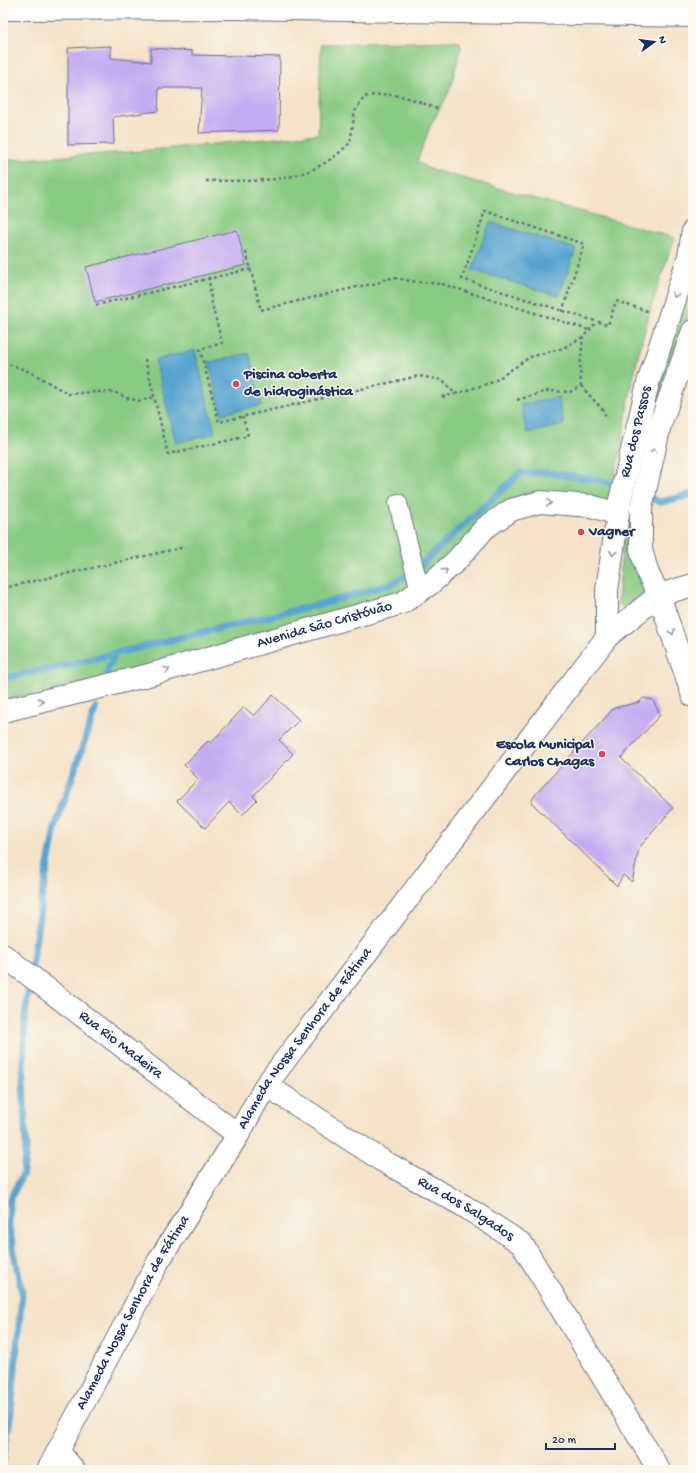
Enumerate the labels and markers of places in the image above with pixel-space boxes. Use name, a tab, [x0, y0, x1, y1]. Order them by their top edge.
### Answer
place label: Piscina coberta de hidroginástica	[243, 366, 354, 401]
marker: Piscina coberta de hidroginástica	[231, 379, 241, 389]
place label: Vagner	[588, 523, 636, 541]
marker: Vagner	[576, 527, 586, 537]
place label: Escola Municipal Carlos Chagas	[496, 736, 595, 771]
marker: Escola Municipal Carlos Chagas	[597, 749, 607, 759]

